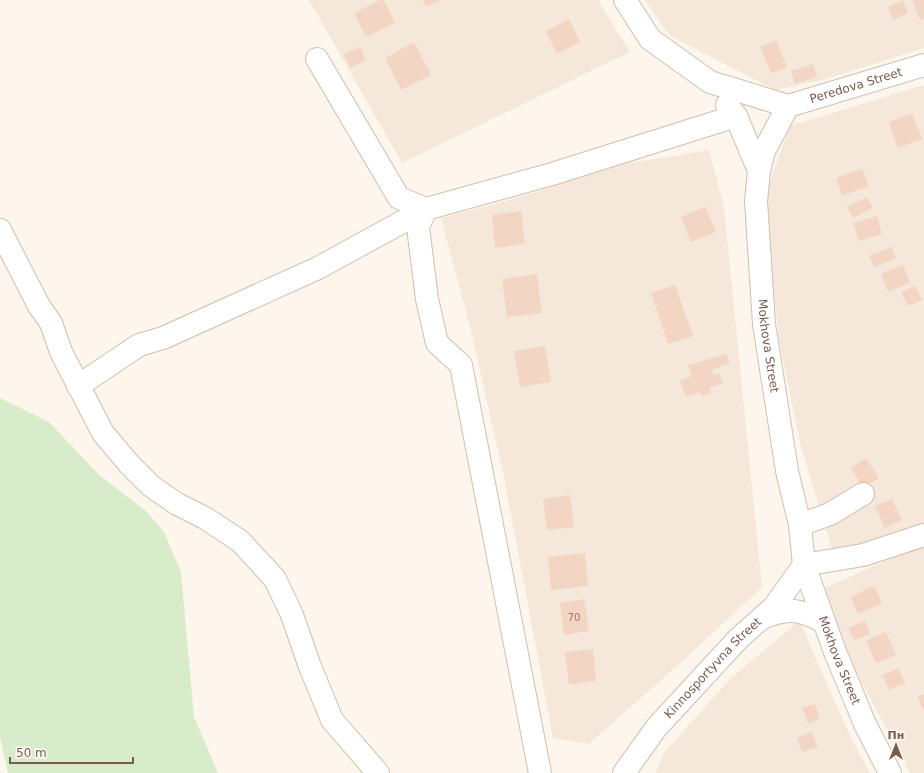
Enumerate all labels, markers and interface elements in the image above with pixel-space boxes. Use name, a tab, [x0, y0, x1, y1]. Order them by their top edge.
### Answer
street label: Peredova Street	[808, 65, 904, 106]
street label: Mokhova Street	[755, 299, 782, 394]
house number: 70	[568, 612, 580, 623]
street label: Kinnosportyvna Street	[661, 614, 764, 721]
street label: Mokhova Street	[816, 614, 863, 707]
north arrow	[876, 725, 916, 765]
text: Пн	[888, 729, 904, 742]
scale bar	[10, 739, 133, 765]
text: 50 m	[16, 746, 47, 760]

